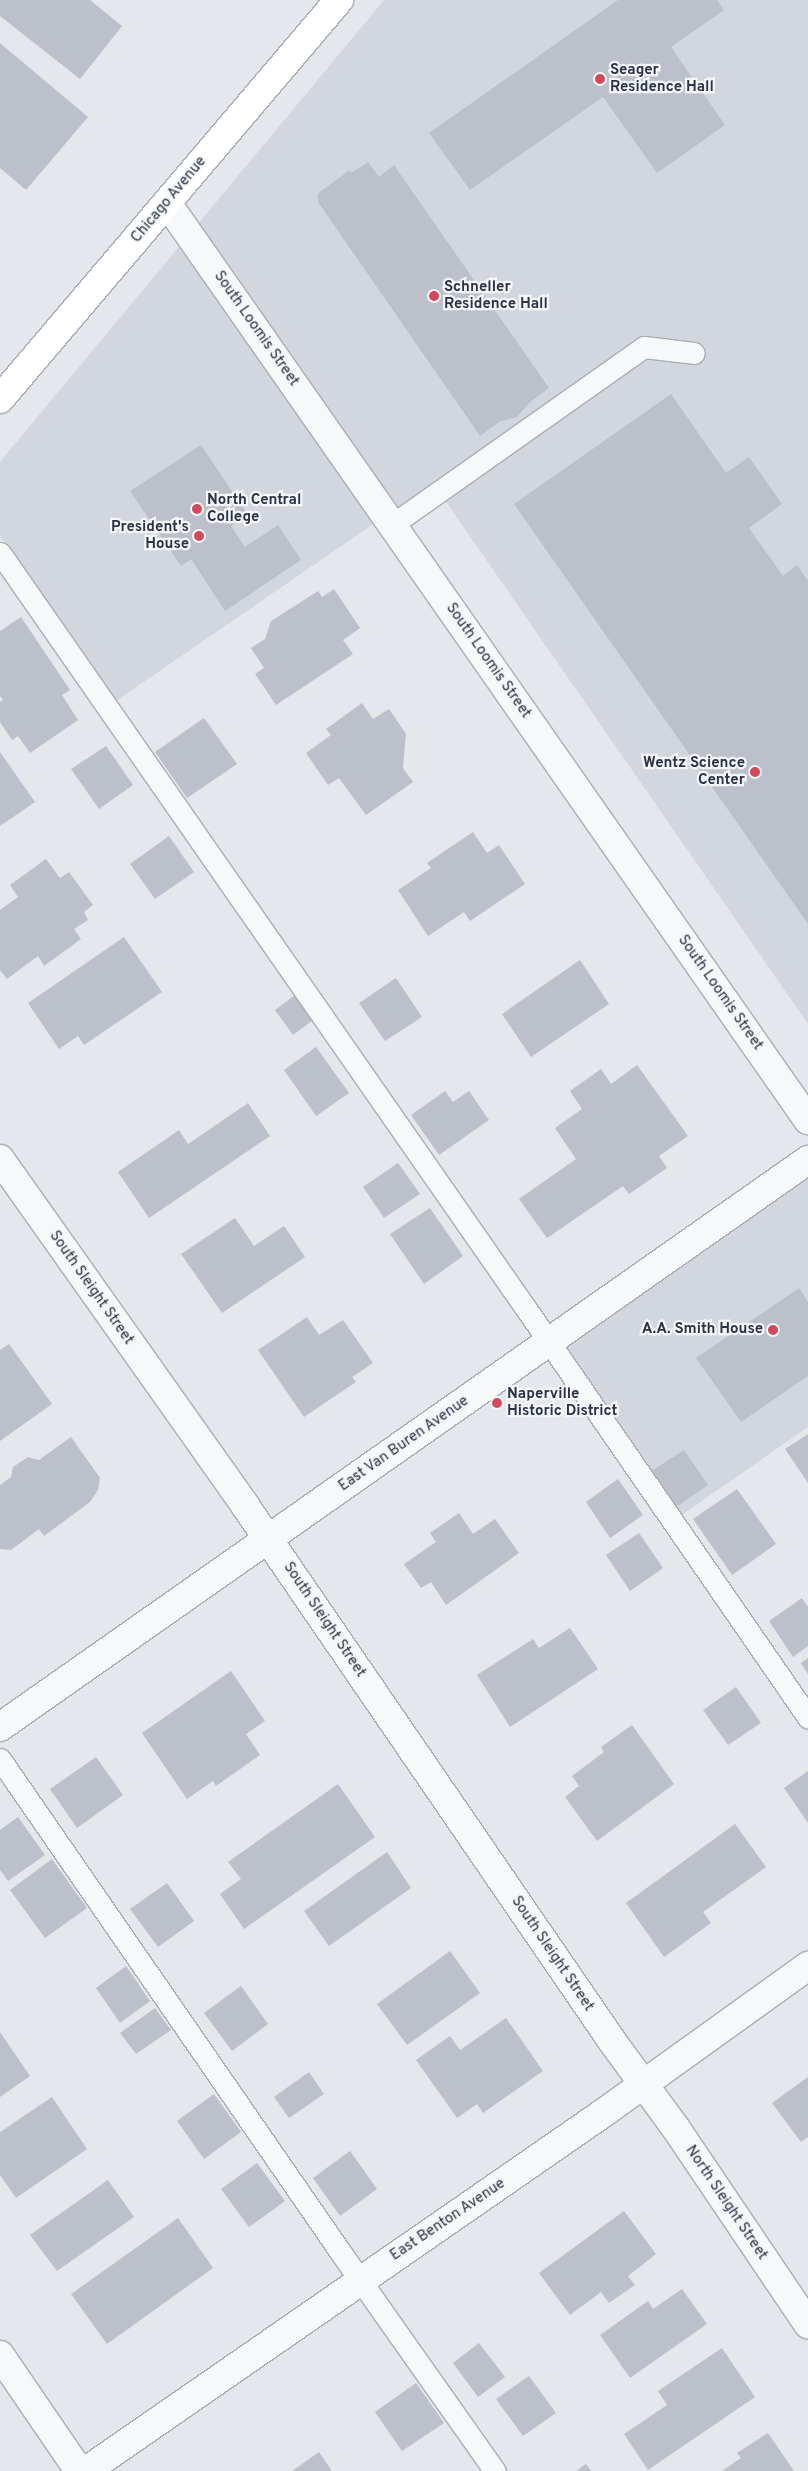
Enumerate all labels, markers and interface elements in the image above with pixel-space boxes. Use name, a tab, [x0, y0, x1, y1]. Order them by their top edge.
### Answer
place label: Seager Residence Hall	[610, 61, 714, 96]
marker: Seager Residence Hall	[594, 73, 606, 85]
street label: Chicago Avenue	[127, 153, 211, 247]
street label: South Loomis Street	[209, 268, 303, 390]
place label: Schneller Residence Hall	[444, 278, 548, 313]
marker: Schneller Residence Hall	[428, 290, 440, 302]
place label: North Central College	[207, 491, 301, 526]
marker: North Central College	[191, 503, 203, 515]
place label: President's House	[111, 518, 189, 553]
marker: President's House	[193, 530, 205, 542]
street label: South Loomis Street	[441, 600, 535, 722]
place label: Wentz Science Center	[643, 754, 745, 789]
marker: Wentz Science Center	[749, 766, 761, 778]
street label: South Loomis Street	[673, 932, 767, 1054]
street label: South Sleight Street	[45, 1228, 137, 1348]
place label: A.A. Smith House	[642, 1321, 763, 1339]
marker: A.A. Smith House	[767, 1324, 779, 1336]
place label: Naperville Historic District	[507, 1385, 617, 1420]
street label: East Van Buren Avenue	[335, 1392, 473, 1496]
marker: Naperville Historic District	[491, 1397, 503, 1409]
street label: South Sleight Street	[279, 1559, 369, 1681]
street label: South Sleight Street	[507, 1893, 597, 2015]
street label: North Sleight Street	[681, 2142, 771, 2264]
street label: East Benton Avenue	[387, 2175, 509, 2265]

